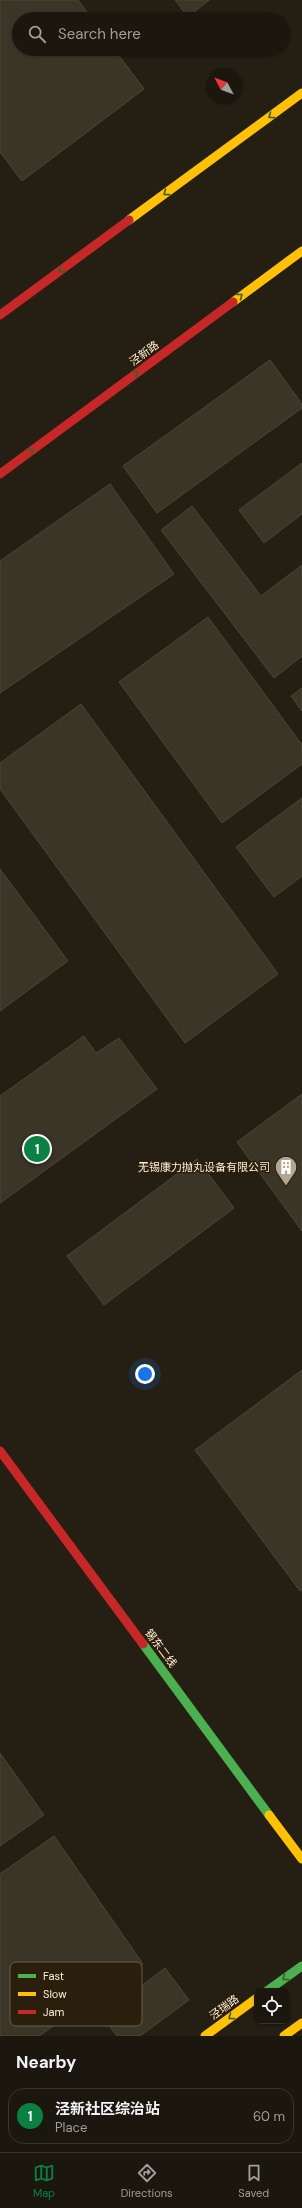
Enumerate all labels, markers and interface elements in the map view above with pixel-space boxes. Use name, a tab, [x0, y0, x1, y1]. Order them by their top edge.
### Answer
search box	[12, 12, 290, 56]
icon: search	[26, 23, 48, 45]
text: Search here	[58, 24, 141, 44]
north arrow	[206, 68, 242, 104]
one-way arrow	[268, 111, 275, 118]
one-way arrow	[163, 188, 170, 196]
one-way arrow	[59, 265, 66, 272]
one-way arrow	[236, 294, 243, 301]
street label: 泾新路	[127, 338, 161, 368]
one-way arrow	[131, 371, 138, 378]
one-way arrow	[27, 449, 34, 456]
pin: 1	[24, 1134, 50, 1164]
building icon: 无锡康力抛丸设备有限公司	[273, 1154, 299, 1187]
place label: 无锡康力抛丸设备有限公司	[138, 1160, 270, 1174]
your location	[135, 1364, 155, 1384]
street label: 锡东二线	[142, 1626, 180, 1670]
legend	[10, 1962, 142, 2026]
text: Fast	[43, 1969, 64, 1983]
one-way arrow	[282, 1973, 289, 1980]
text: Slow	[43, 1987, 67, 2001]
map controls	[254, 1988, 290, 2024]
button: locate	[254, 1988, 290, 2024]
street label: 泾瑞路	[207, 1992, 241, 2022]
text: Jam	[43, 2005, 64, 2019]
one-way arrow	[228, 2012, 235, 2020]
text: Nearby	[16, 2051, 76, 2073]
text: 泾新社区综治站	[55, 2099, 160, 2119]
text: 1	[28, 2108, 32, 2125]
text: 60 m	[253, 2108, 285, 2125]
text: Place	[55, 2119, 87, 2136]
tab: Map	[33, 2162, 55, 2200]
tab: Directions	[121, 2162, 173, 2200]
tab: Saved	[238, 2162, 269, 2200]

